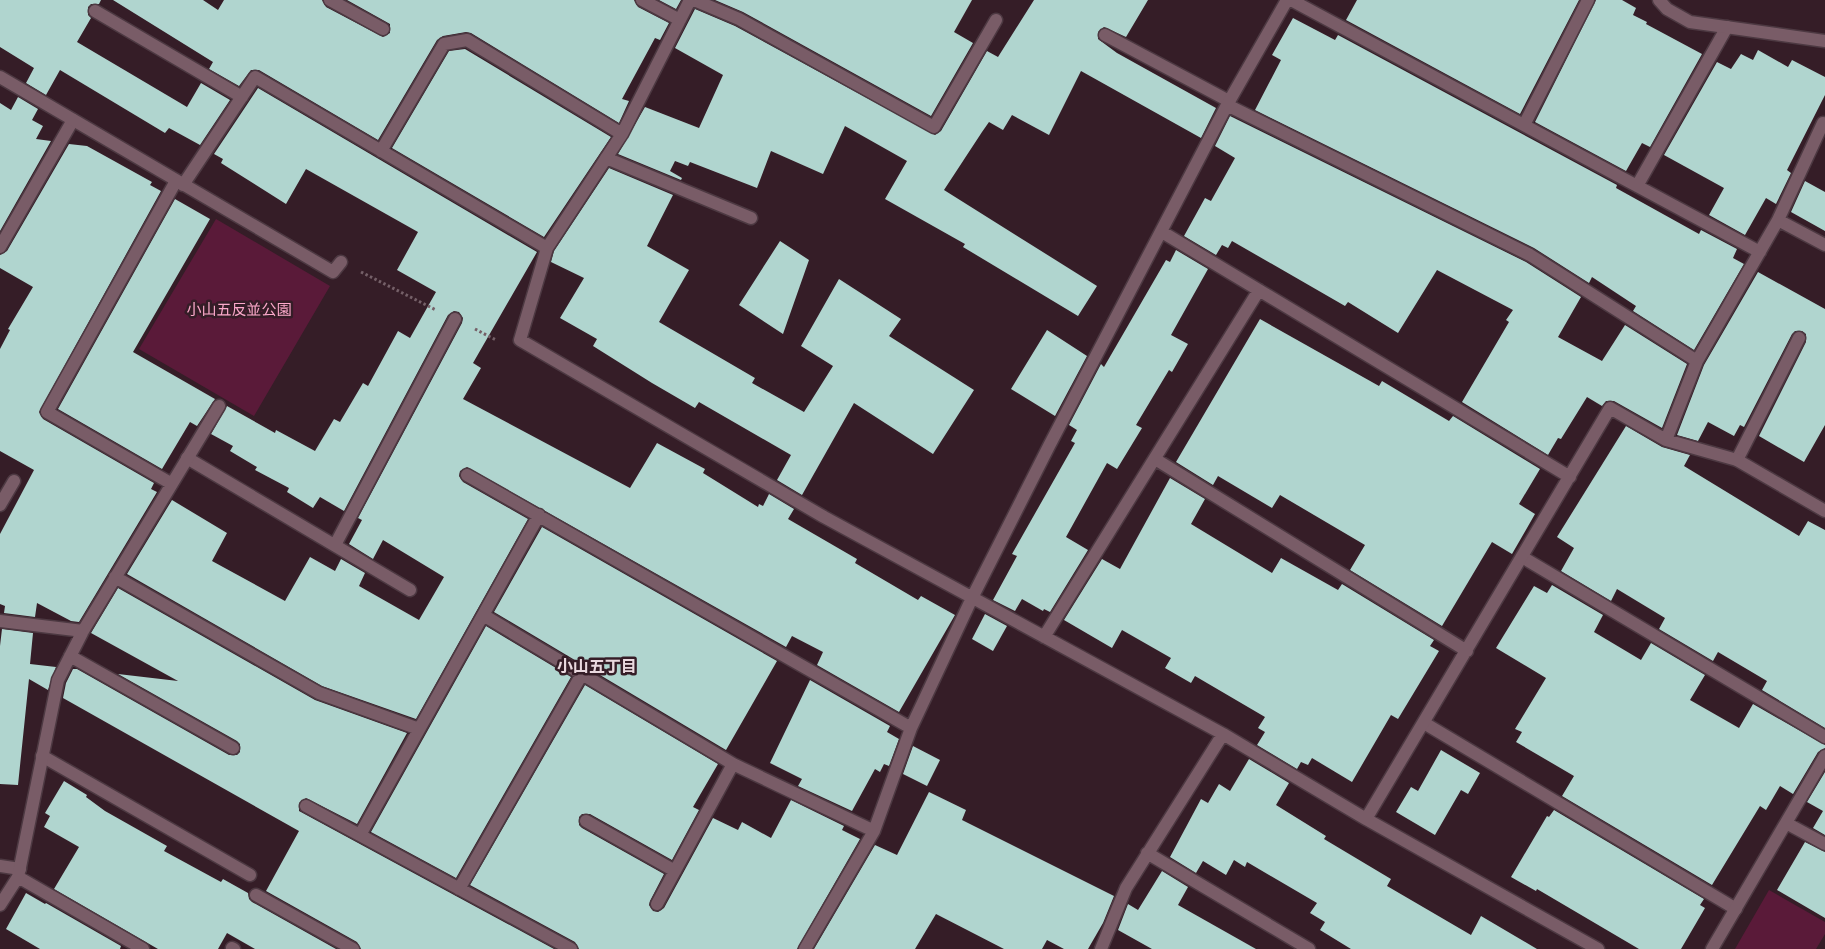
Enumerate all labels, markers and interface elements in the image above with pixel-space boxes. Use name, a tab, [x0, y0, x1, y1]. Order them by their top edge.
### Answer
park label: 小山五反並公園	[186, 301, 292, 319]
district label: 小山五丁目	[557, 657, 637, 676]

